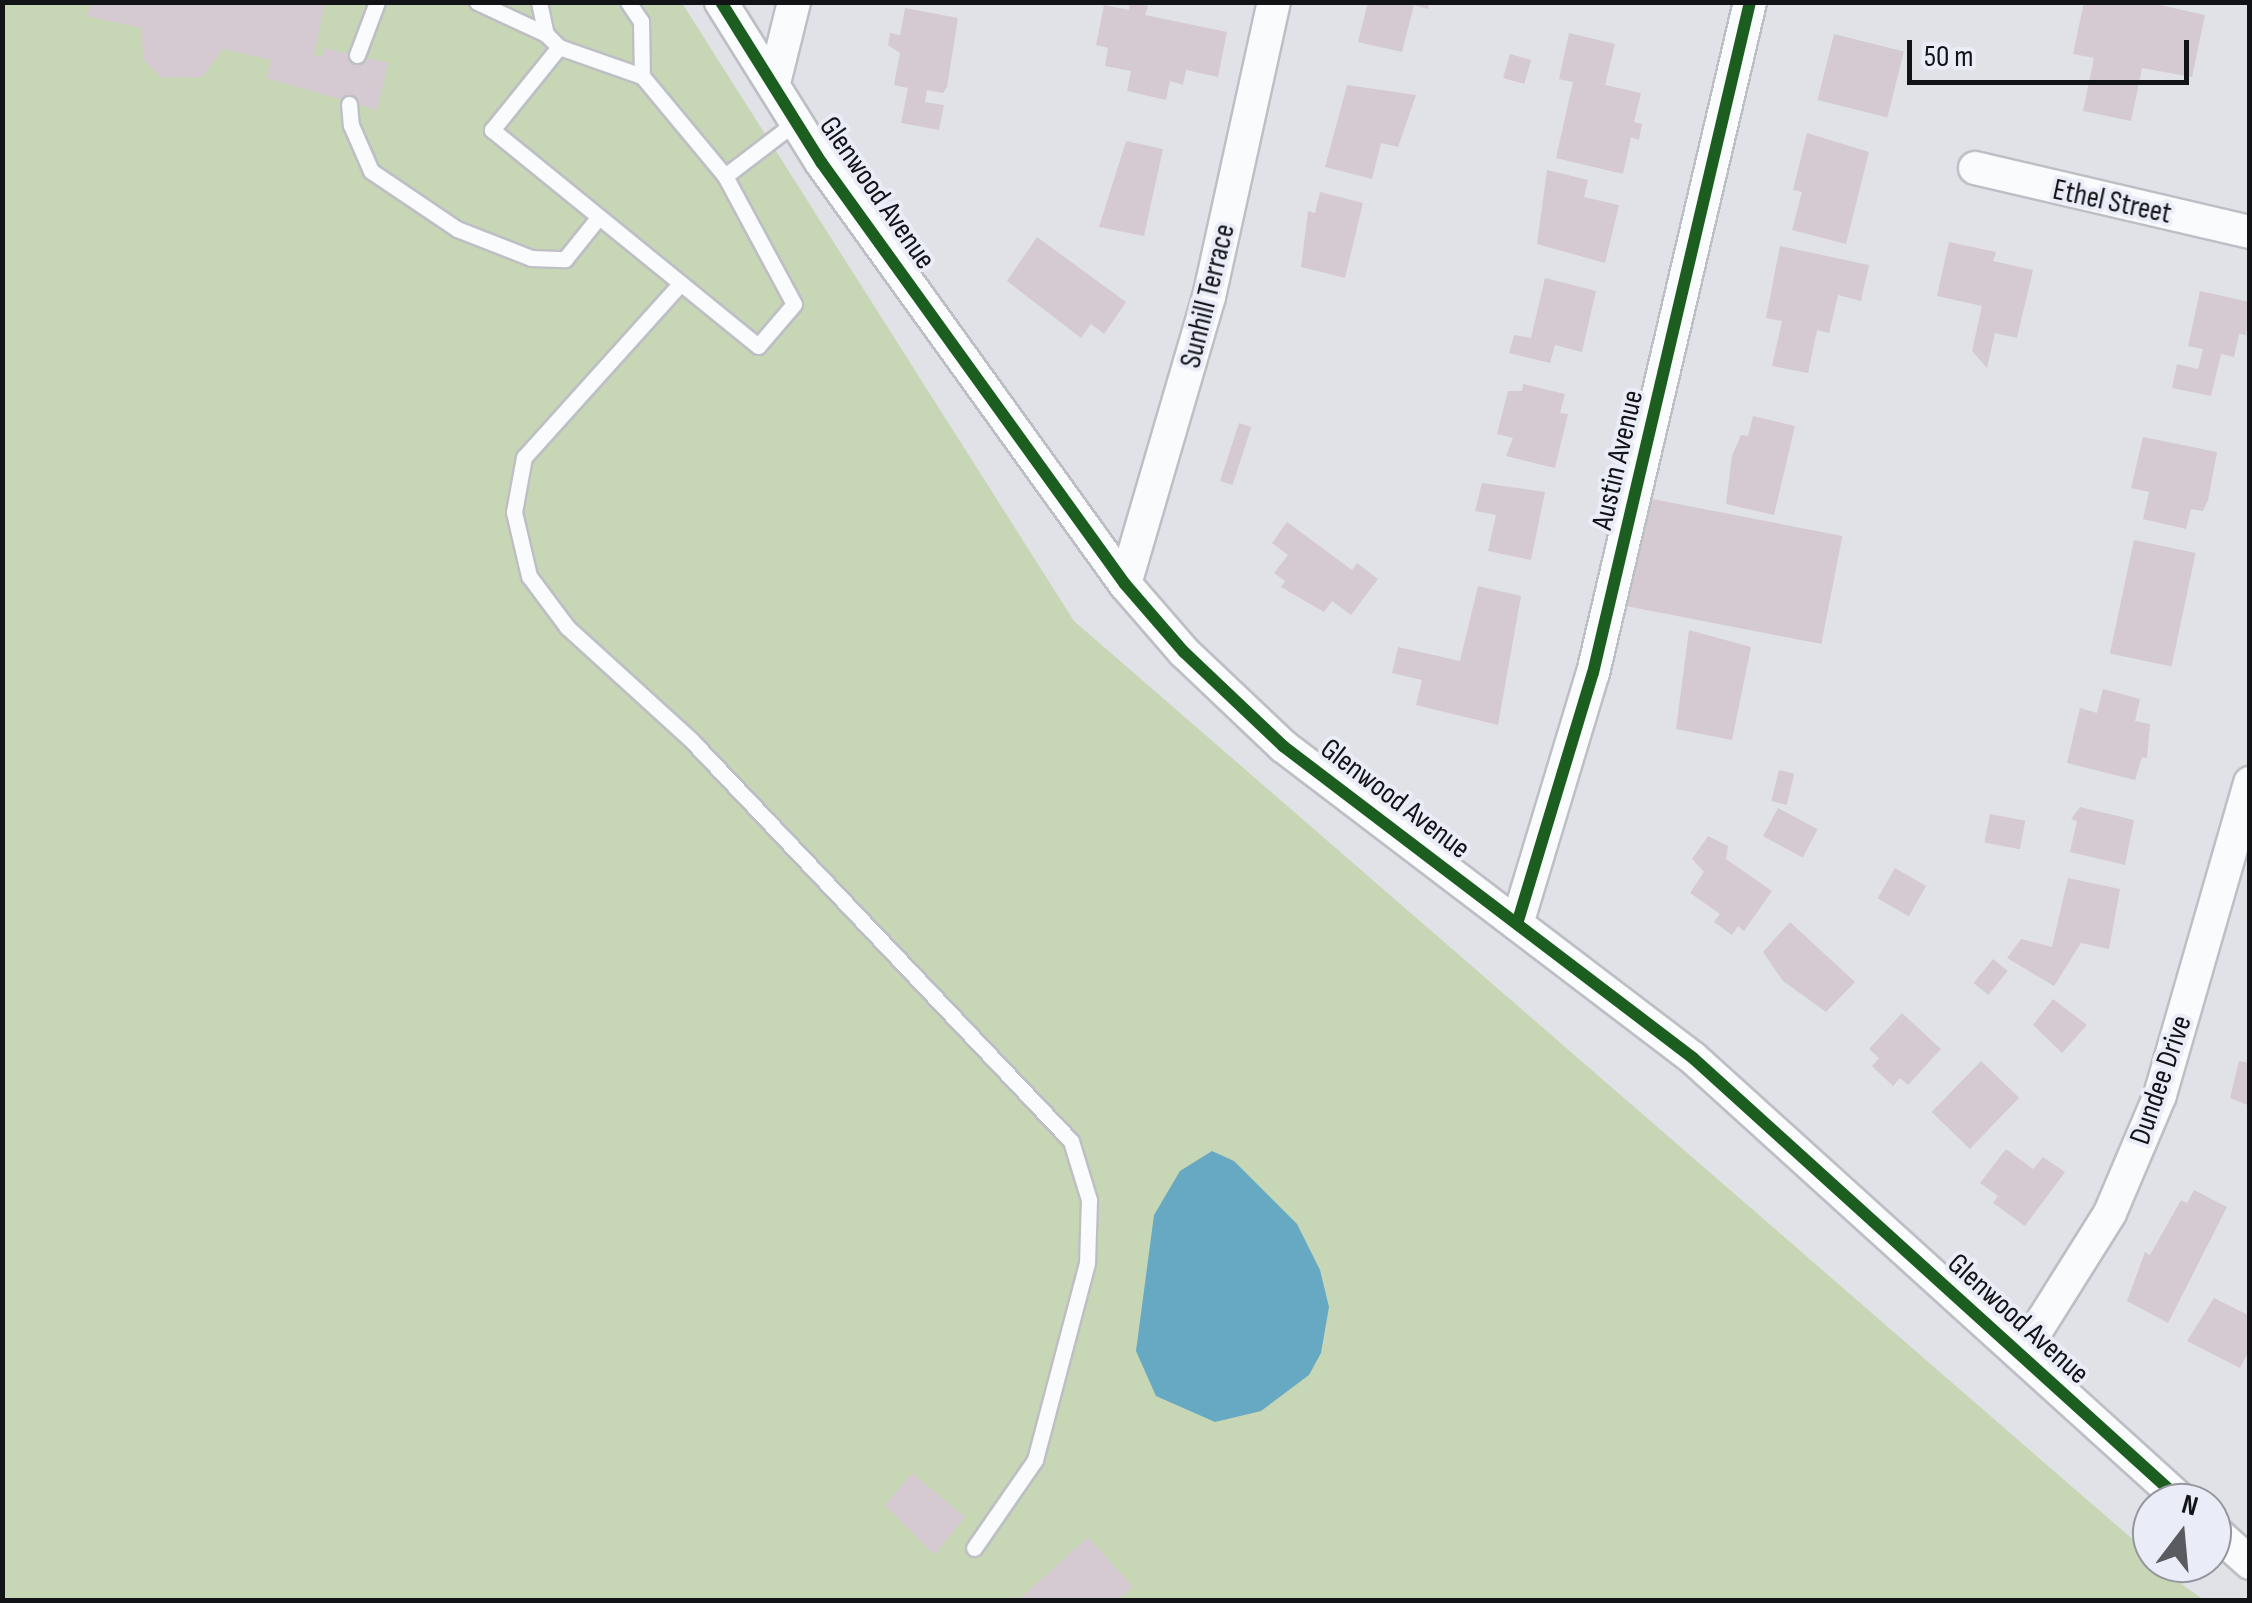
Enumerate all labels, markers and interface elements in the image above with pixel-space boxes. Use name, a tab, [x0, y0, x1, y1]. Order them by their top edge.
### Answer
scale bar	[1912, 20, 2194, 82]
text: 50 m	[1924, 39, 1973, 75]
street label: Glenwood Avenue	[811, 110, 943, 276]
street label: Ethel Street	[2049, 172, 2175, 232]
street label: Sunhill Terrace	[1173, 220, 1243, 372]
street label: Austin Avenue	[1585, 387, 1651, 533]
street label: Glenwood Avenue	[1313, 731, 1477, 867]
street label: Dundee Drive	[2122, 1011, 2200, 1149]
street label: Glenwood Avenue	[1940, 1246, 2096, 1392]
north arrow	[2132, 1483, 2232, 1583]
text: N	[2178, 1488, 2202, 1524]

